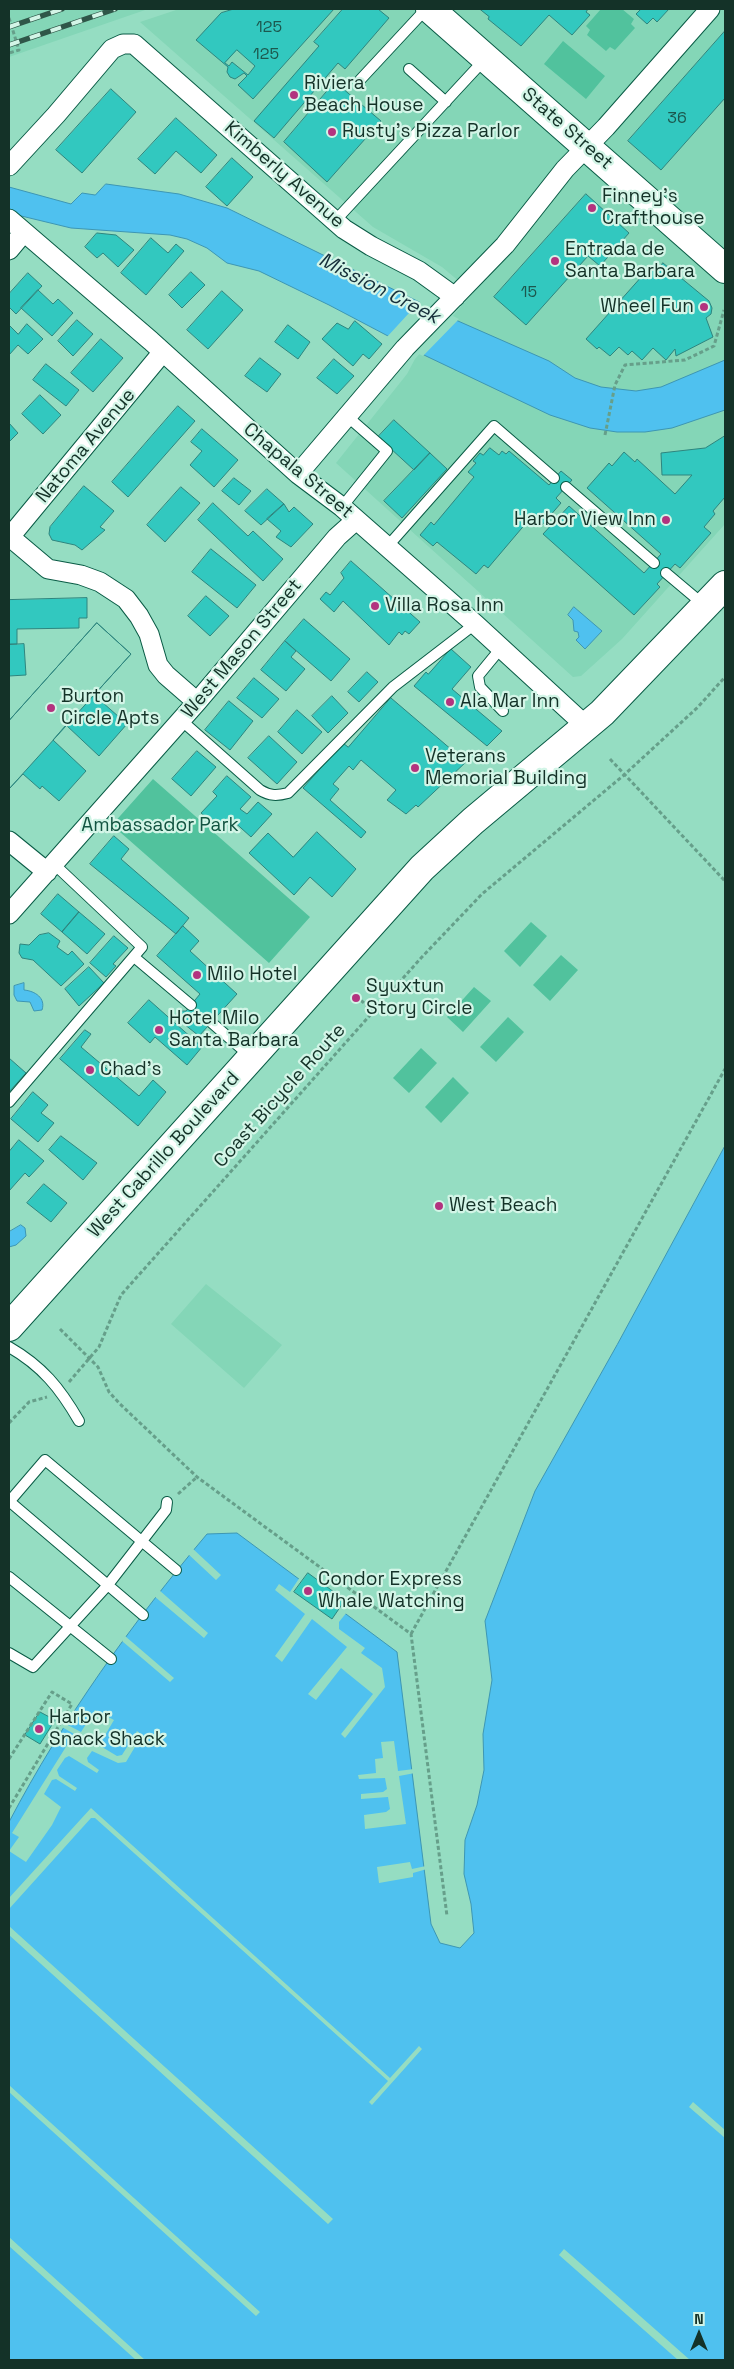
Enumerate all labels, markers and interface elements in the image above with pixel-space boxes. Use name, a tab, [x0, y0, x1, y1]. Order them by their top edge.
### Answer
house number: 125	[256, 18, 282, 38]
house number: 125	[253, 45, 279, 65]
place label: Riviera Beach House	[304, 73, 423, 117]
street label: State Street	[517, 83, 617, 175]
marker: Riviera Beach House	[288, 89, 300, 101]
house number: 36	[667, 109, 687, 129]
street label: Kimberly Avenue	[219, 117, 349, 233]
place label: Rusty's Pizza Parlor	[342, 121, 520, 143]
marker: Rusty's Pizza Parlor	[326, 126, 338, 138]
place label: Finney's Crafthouse	[602, 186, 704, 230]
marker: Finney's Crafthouse	[586, 202, 598, 214]
place label: Entrada de Santa Barbara	[565, 239, 695, 283]
water label: Mission Creek	[315, 248, 443, 330]
marker: Entrada de Santa Barbara	[549, 255, 561, 267]
house number: 15	[521, 283, 537, 303]
place label: Wheel Fun	[600, 296, 694, 318]
marker: Wheel Fun	[698, 301, 710, 313]
street label: Natoma Avenue	[32, 384, 140, 508]
street label: Chapala Street	[238, 418, 358, 524]
place label: Harbor View Inn	[514, 509, 656, 531]
marker: Harbor View Inn	[660, 514, 672, 526]
street label: West Mason Street	[177, 575, 307, 723]
place label: Villa Rosa Inn	[385, 595, 504, 617]
marker: Villa Rosa Inn	[369, 600, 381, 612]
place label: Burton Circle Apts	[61, 686, 159, 730]
place label: Ala Mar Inn	[460, 691, 560, 713]
marker: Ala Mar Inn	[444, 696, 456, 708]
marker: Burton Circle Apts	[45, 702, 57, 714]
place label: Veterans Memorial Building	[425, 746, 587, 790]
marker: Veterans Memorial Building	[409, 762, 421, 774]
park label: Ambassador Park	[81, 815, 239, 837]
place label: Milo Hotel	[207, 964, 298, 986]
marker: Milo Hotel	[191, 969, 203, 981]
place label: Syuxtun Story Circle	[366, 976, 472, 1020]
marker: Syuxtun Story Circle	[350, 992, 362, 1004]
place label: Hotel Milo Santa Barbara	[169, 1008, 299, 1052]
street label: Coast Bicycle Route	[209, 1019, 351, 1173]
marker: Hotel Milo Santa Barbara	[153, 1024, 165, 1036]
place label: Chad’s	[100, 1059, 161, 1081]
marker: Chad’s	[84, 1064, 96, 1076]
street label: West Cabrillo Boulevard	[83, 1067, 245, 1243]
place label: West Beach	[449, 1195, 558, 1217]
marker: West Beach	[433, 1200, 445, 1212]
place label: Condor Express Whale Watching	[318, 1569, 465, 1613]
marker: Condor Express Whale Watching	[302, 1585, 314, 1597]
place label: Harbor Snack Shack	[49, 1707, 165, 1751]
marker: Harbor Snack Shack	[33, 1723, 45, 1735]
north arrow	[674, 2309, 724, 2359]
text: N	[694, 2310, 704, 2328]

